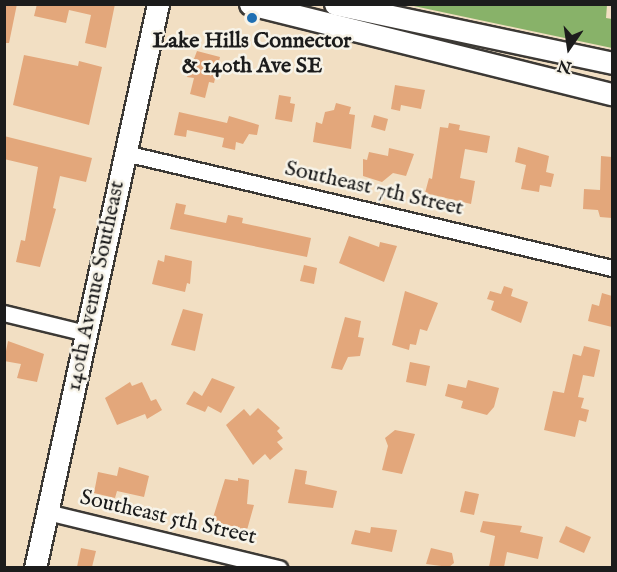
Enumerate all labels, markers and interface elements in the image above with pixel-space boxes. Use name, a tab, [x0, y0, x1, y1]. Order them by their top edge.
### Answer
marker: Lake Hills Connector & 140th Ave SE	[245, 11, 259, 25]
north arrow	[539, 18, 599, 78]
place label: Lake Hills Connector & 140th Ave SE	[153, 28, 351, 80]
text: N	[556, 54, 574, 77]
street label: Southeast 7th Street	[282, 156, 466, 222]
street label: 140th Avenue Southeast	[61, 178, 131, 394]
street label: Southeast 5th Street	[77, 485, 259, 551]

